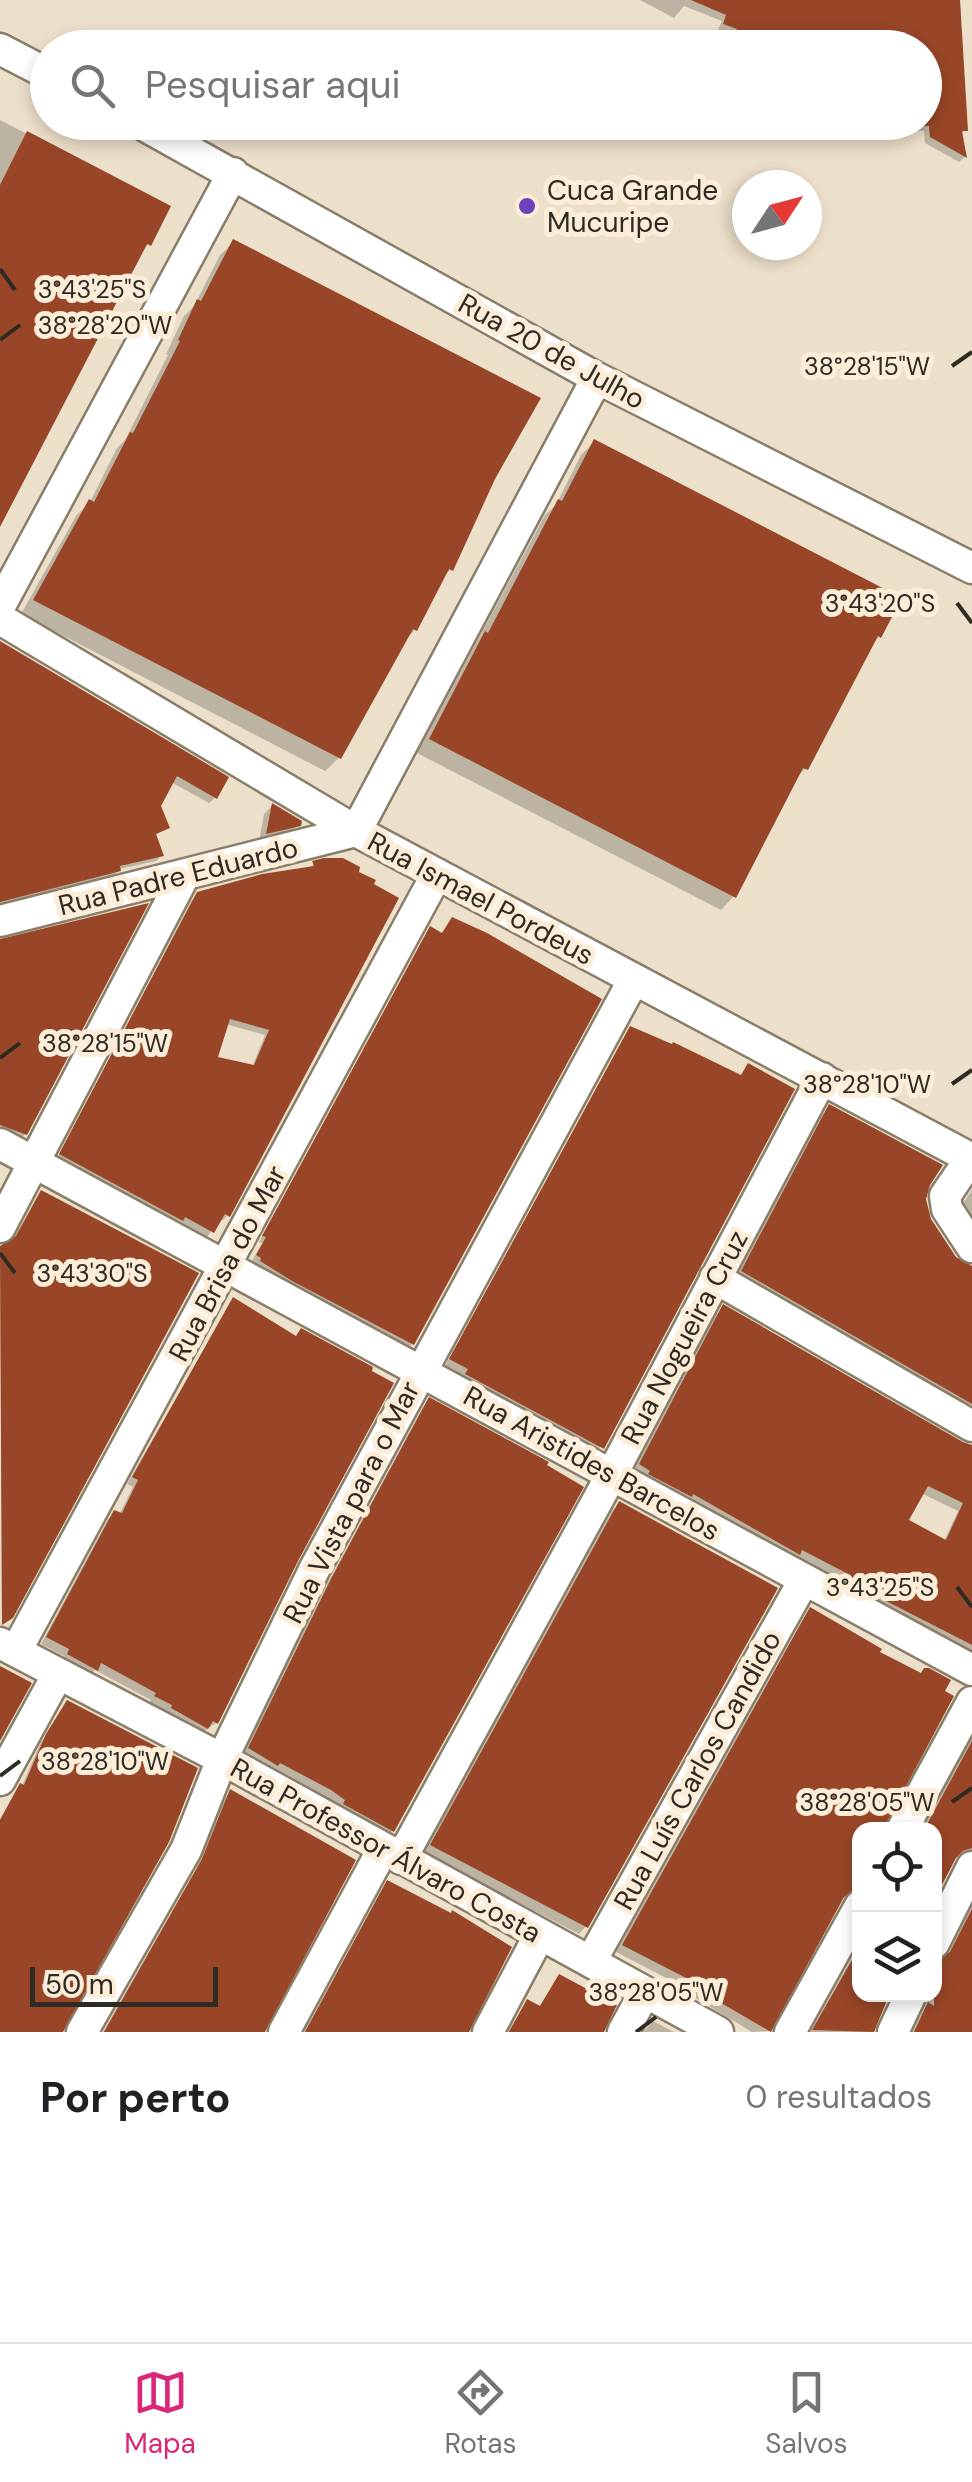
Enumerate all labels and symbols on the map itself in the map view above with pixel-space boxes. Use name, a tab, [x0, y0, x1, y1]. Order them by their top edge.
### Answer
north arrow	[732, 170, 822, 260]
place label: Cuca Grande Mucuripe	[547, 172, 718, 241]
marker: Cuca Grande Mucuripe	[516, 195, 538, 217]
text: 3°43'25"S	[38, 273, 146, 306]
street label: Rua 20 de Julho	[452, 285, 652, 418]
text: 38°28'20"W	[38, 309, 172, 342]
text: 38°28'15"W	[804, 350, 930, 383]
text: 3°43'20"S	[825, 587, 935, 620]
street label: Rua Ismael Pordeus	[361, 823, 600, 974]
street label: Rua Padre Eduardo	[55, 829, 302, 924]
text: 38°28'15"W	[42, 1027, 168, 1060]
text: 38°28'10"W	[803, 1068, 931, 1101]
street label: Rua Brisa do Mar	[160, 1159, 295, 1368]
street label: Rua Nogueira Cruz	[612, 1224, 756, 1451]
text: 3°43'30"S	[37, 1257, 147, 1290]
street label: Rua Vista para o Mar	[274, 1375, 429, 1630]
street label: Rua Aristides Barcelos	[457, 1377, 727, 1549]
text: 3°43'25"S	[826, 1571, 934, 1604]
street label: Rua Luís Carlos Candido	[605, 1624, 790, 1916]
text: 38°28'10"W	[41, 1745, 169, 1778]
street label: Rua Professor Álvaro Costa	[224, 1749, 548, 1951]
text: 38°28'05"W	[799, 1786, 935, 1819]
scale bar	[30, 1962, 218, 2006]
text: 38°28'05"W	[588, 1976, 724, 2009]

